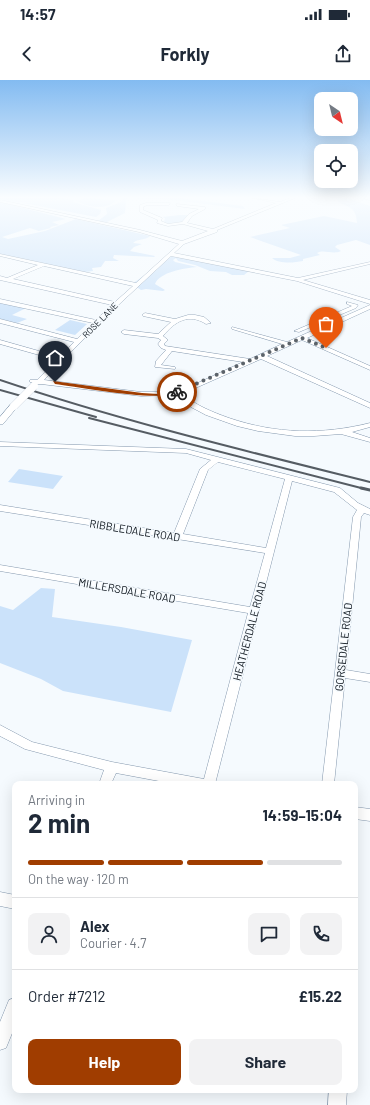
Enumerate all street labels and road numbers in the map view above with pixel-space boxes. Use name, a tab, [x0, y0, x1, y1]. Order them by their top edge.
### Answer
street label: ROSE LANE	[80, 300, 120, 340]
street label: RIBBLEDALE ROAD	[89, 516, 181, 544]
street label: MILLERSDALE ROAD	[77, 575, 177, 605]
street label: HEATHERDALE ROAD	[230, 580, 269, 682]
street label: GORSEDALE ROAD	[332, 602, 354, 692]

